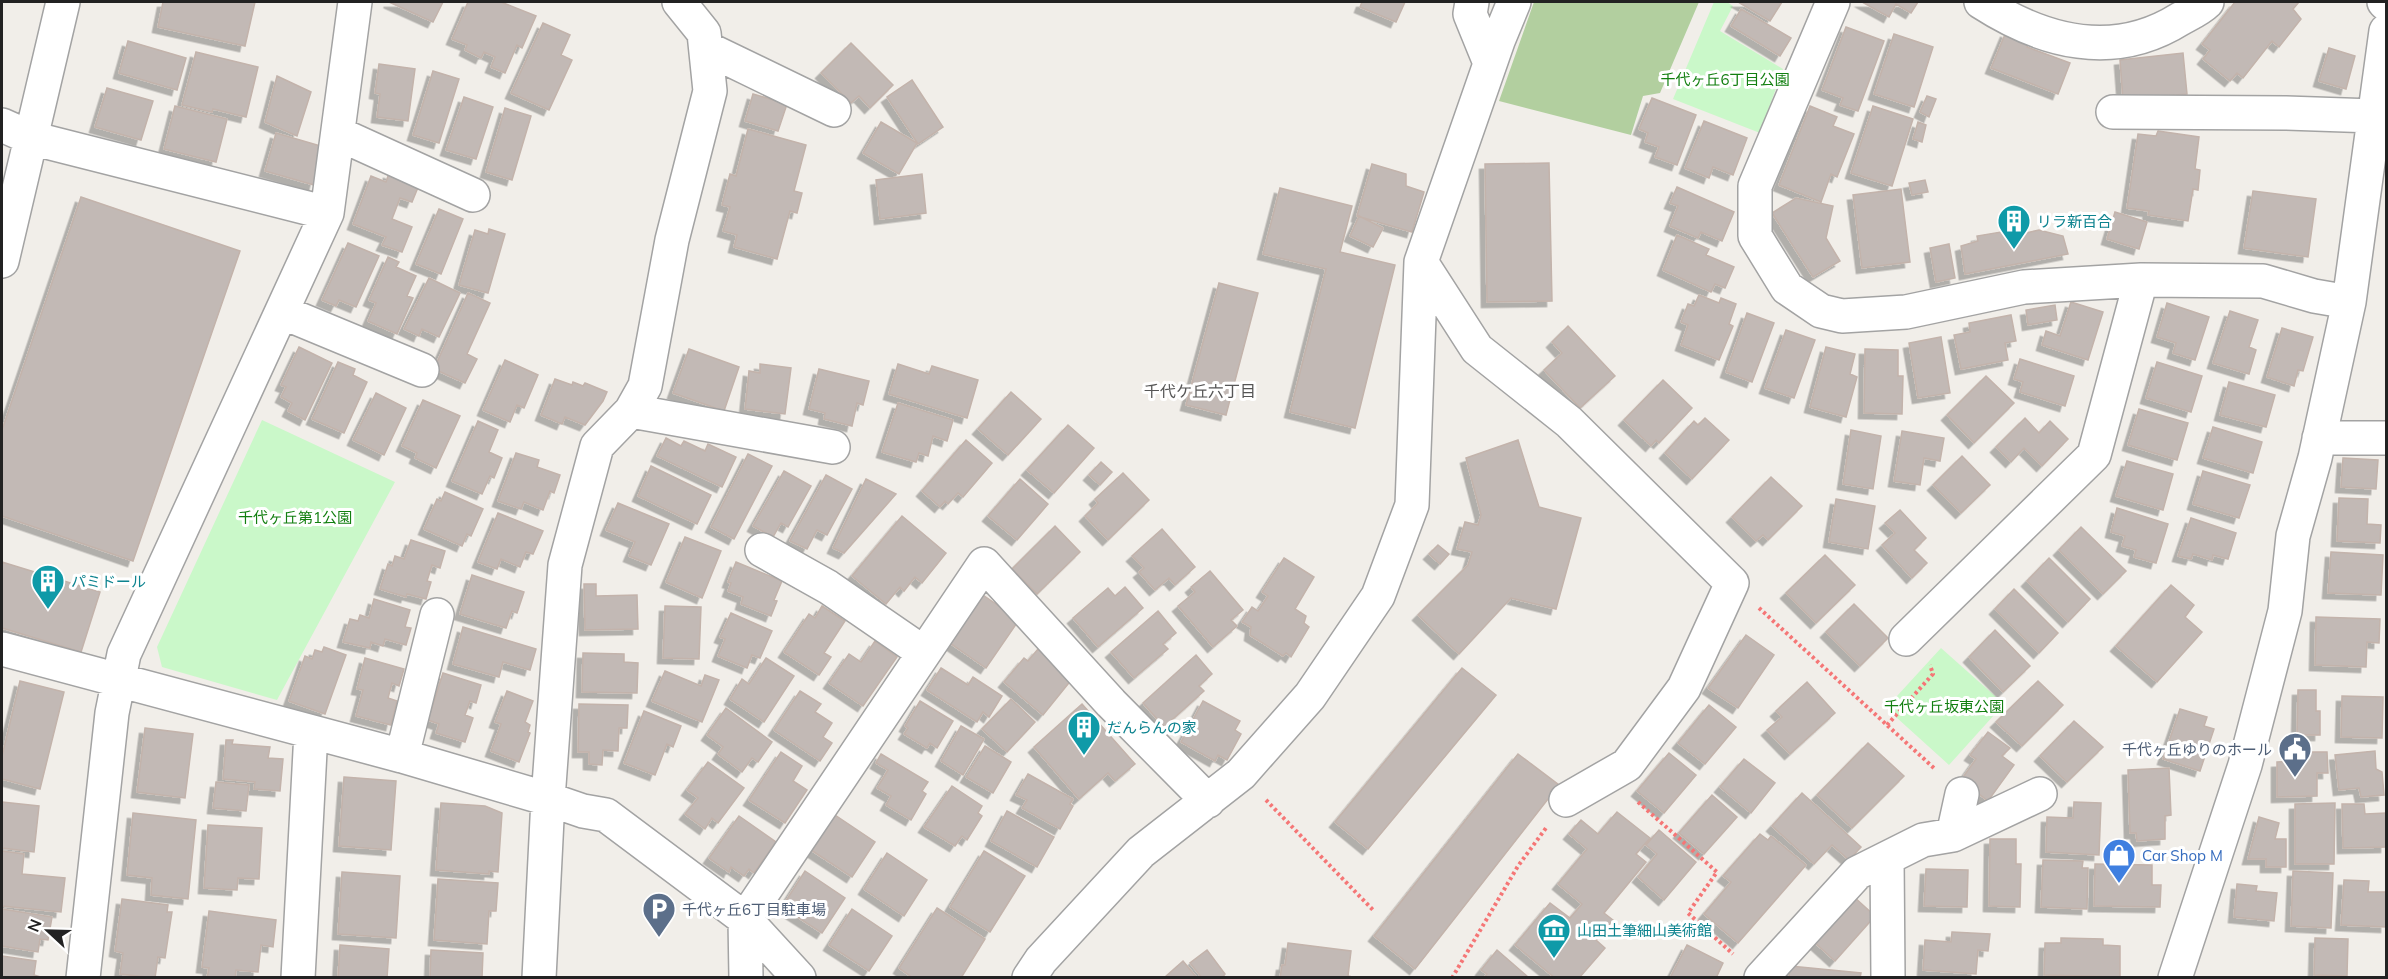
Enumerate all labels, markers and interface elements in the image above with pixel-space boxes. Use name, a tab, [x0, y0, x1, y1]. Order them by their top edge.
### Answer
park label: 千代ヶ丘6丁目公園	[1660, 70, 1790, 89]
building icon: リラ新百合	[1996, 203, 2032, 250]
place label: リラ新百合	[2037, 212, 2112, 231]
district label: 千代ケ丘六丁目	[1144, 381, 1256, 401]
park label: 千代ヶ丘第1公園	[238, 508, 352, 527]
building icon: パミドール	[30, 563, 66, 610]
place label: パミドール	[71, 572, 146, 591]
park label: 千代ヶ丘坂東公園	[1884, 697, 2004, 716]
building icon: だんらんの家	[1066, 709, 1102, 756]
place label: だんらんの家	[1107, 718, 1197, 737]
public building icon: 千代ヶ丘ゆりのホール	[2277, 731, 2313, 778]
place label: 千代ヶ丘ゆりのホール	[2122, 740, 2272, 759]
shop icon: Car Shop M	[2101, 837, 2137, 884]
place label: Car Shop M	[2142, 846, 2223, 865]
parking icon: 千代ヶ丘6丁目駐車場	[641, 891, 677, 938]
place label: 千代ヶ丘6丁目駐車場	[682, 900, 826, 919]
north arrow	[18, 901, 78, 961]
museum icon: 山田土筆細山美術館	[1536, 912, 1572, 959]
text: N	[23, 916, 46, 935]
place label: 山田土筆細山美術館	[1577, 921, 1712, 940]

